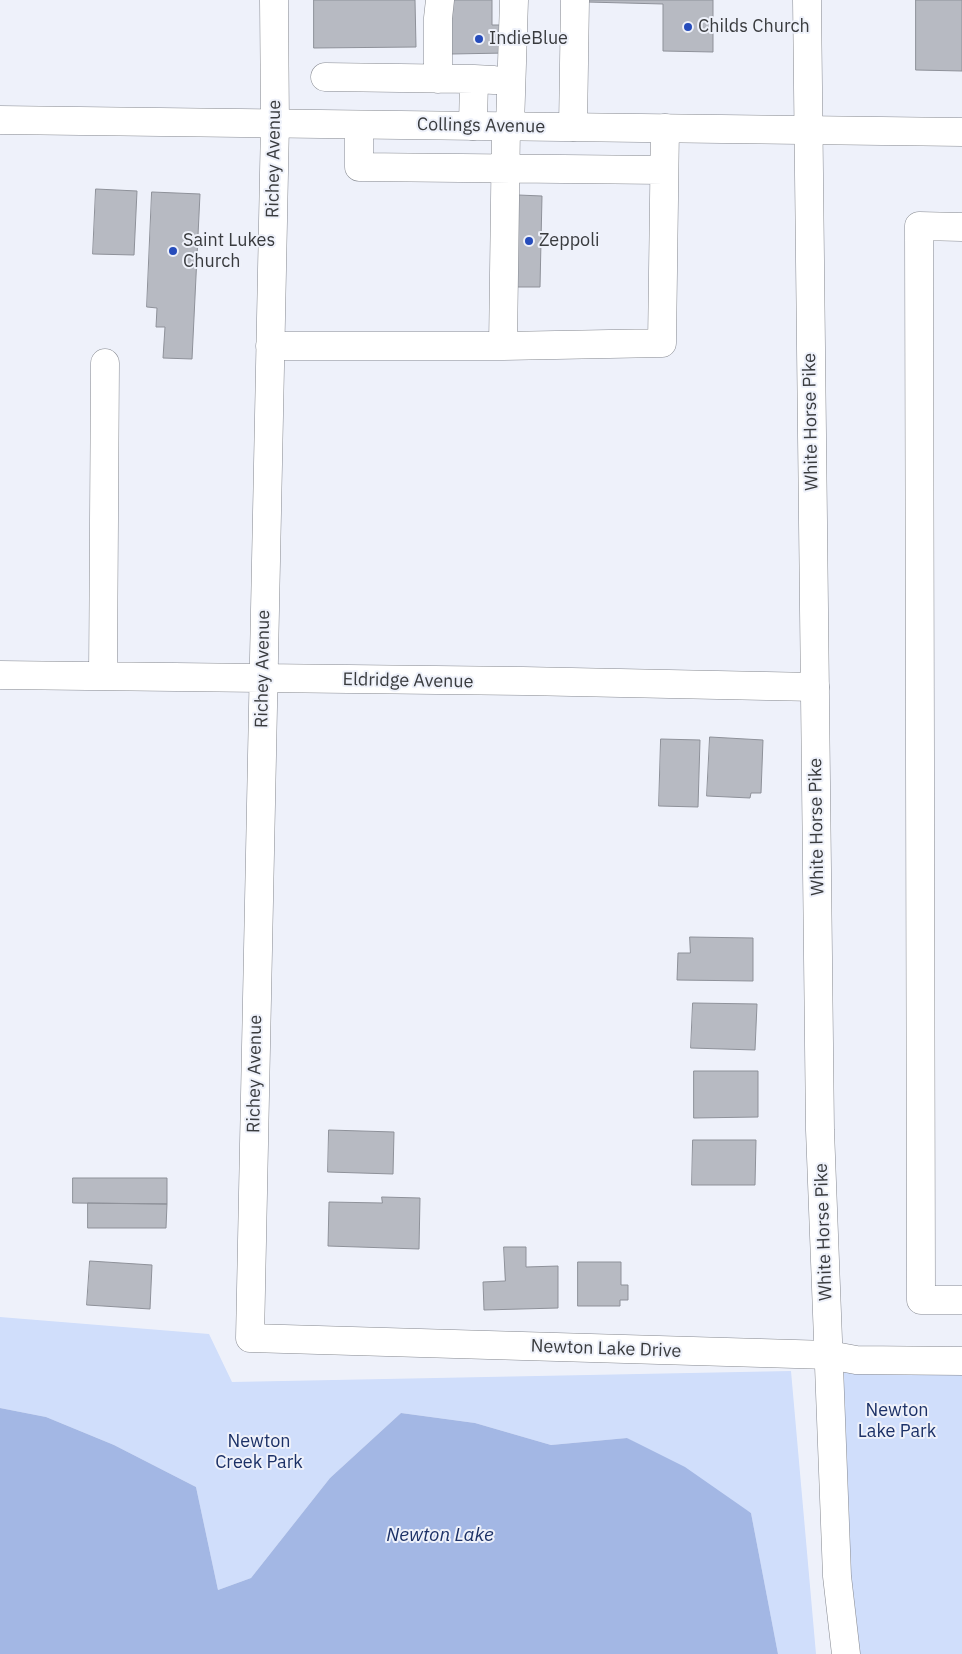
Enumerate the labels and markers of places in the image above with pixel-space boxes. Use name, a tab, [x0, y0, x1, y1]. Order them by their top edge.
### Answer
place label: Childs Church	[698, 16, 810, 38]
marker: Childs Church	[682, 21, 694, 33]
place label: IndieBlue	[489, 28, 568, 50]
marker: IndieBlue	[473, 33, 485, 45]
place label: Saint Lukes Church	[183, 230, 275, 272]
place label: Zeppoli	[539, 230, 600, 252]
marker: Zeppoli	[523, 235, 535, 247]
marker: Saint Lukes Church	[167, 245, 179, 257]

